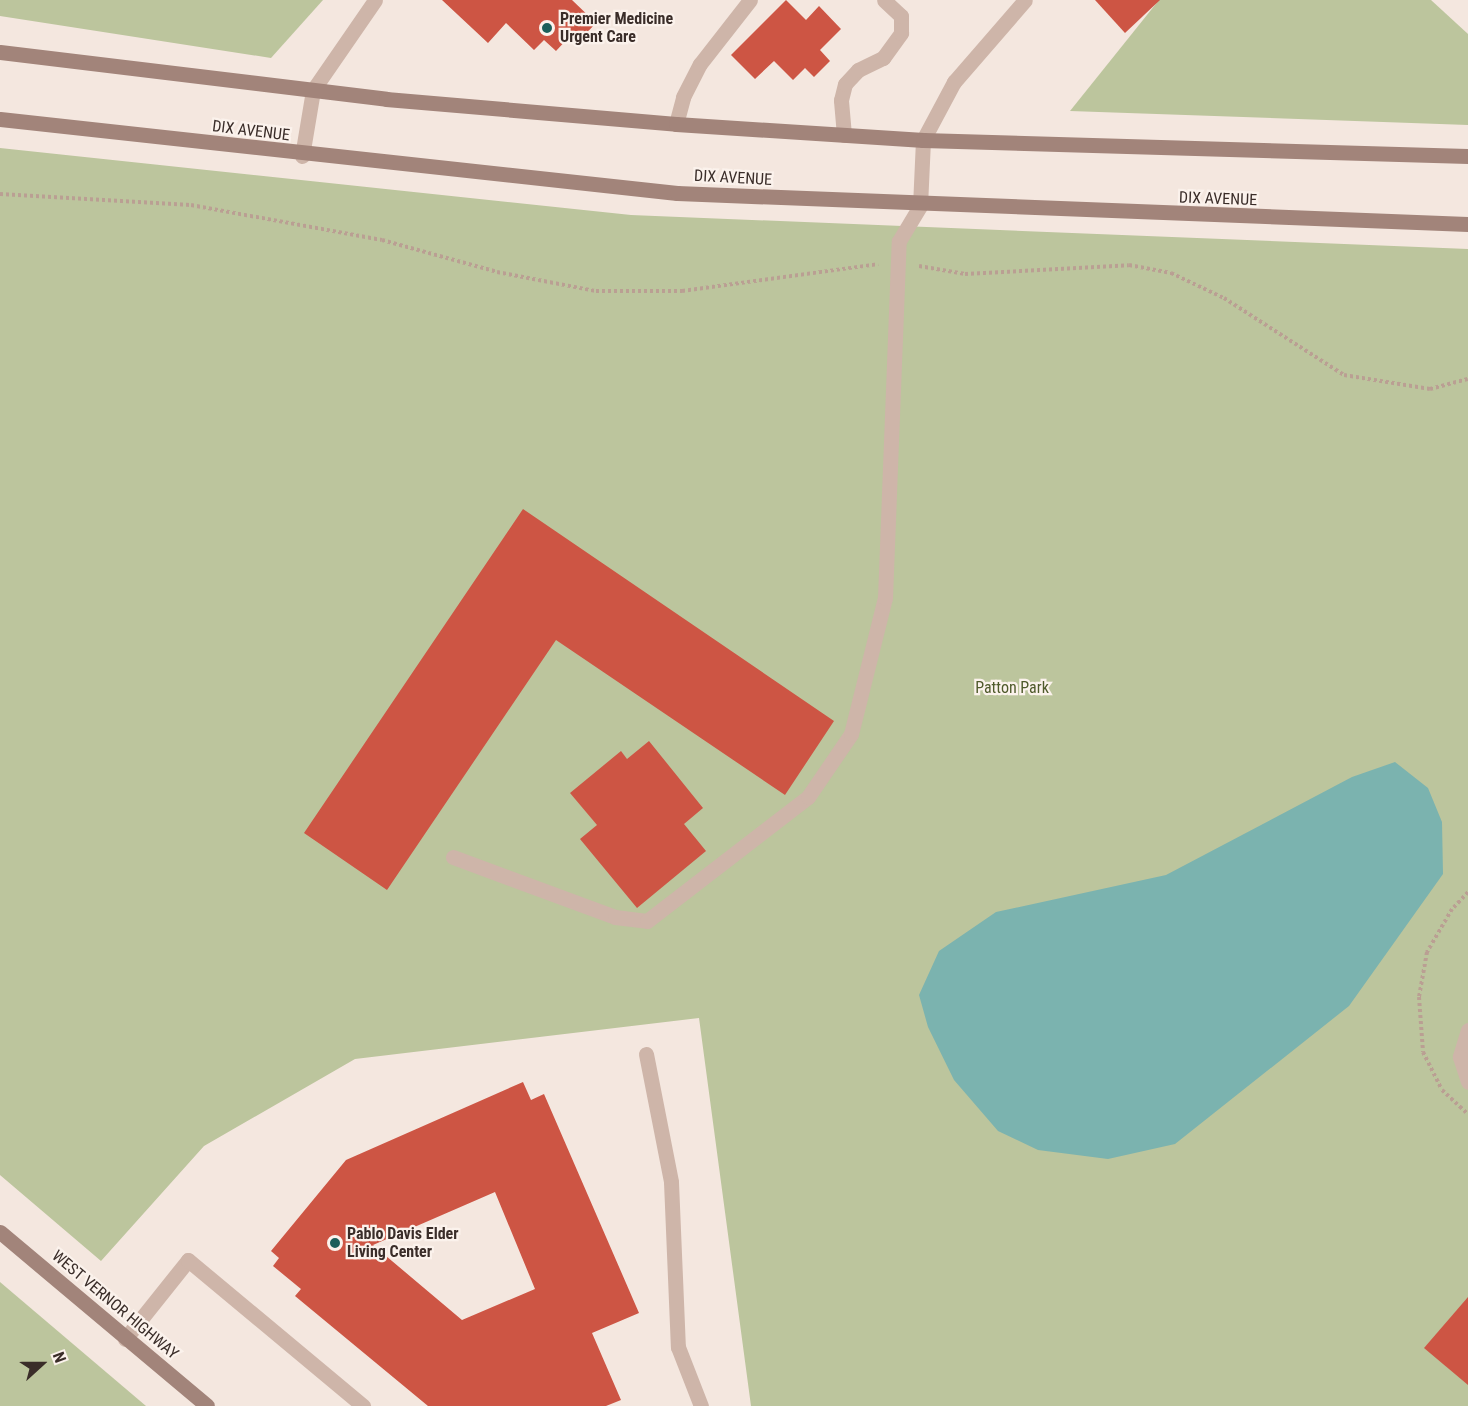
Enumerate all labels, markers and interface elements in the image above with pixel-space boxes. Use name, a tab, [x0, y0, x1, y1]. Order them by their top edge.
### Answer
place label: Premier Medicine Urgent Care	[560, 9, 673, 47]
marker: Premier Medicine Urgent Care	[538, 19, 556, 37]
street label: DIX AVENUE	[211, 117, 291, 145]
street label: DIX AVENUE	[694, 166, 772, 190]
street label: DIX AVENUE	[1179, 188, 1257, 210]
park label: Patton Park	[975, 678, 1049, 698]
place label: Pablo Davis Elder Living Center	[347, 1224, 459, 1262]
marker: Pablo Davis Elder Living Center	[328, 1236, 342, 1250]
street label: WEST VERNOR HIGHWAY	[48, 1246, 182, 1364]
north arrow	[12, 1334, 72, 1394]

